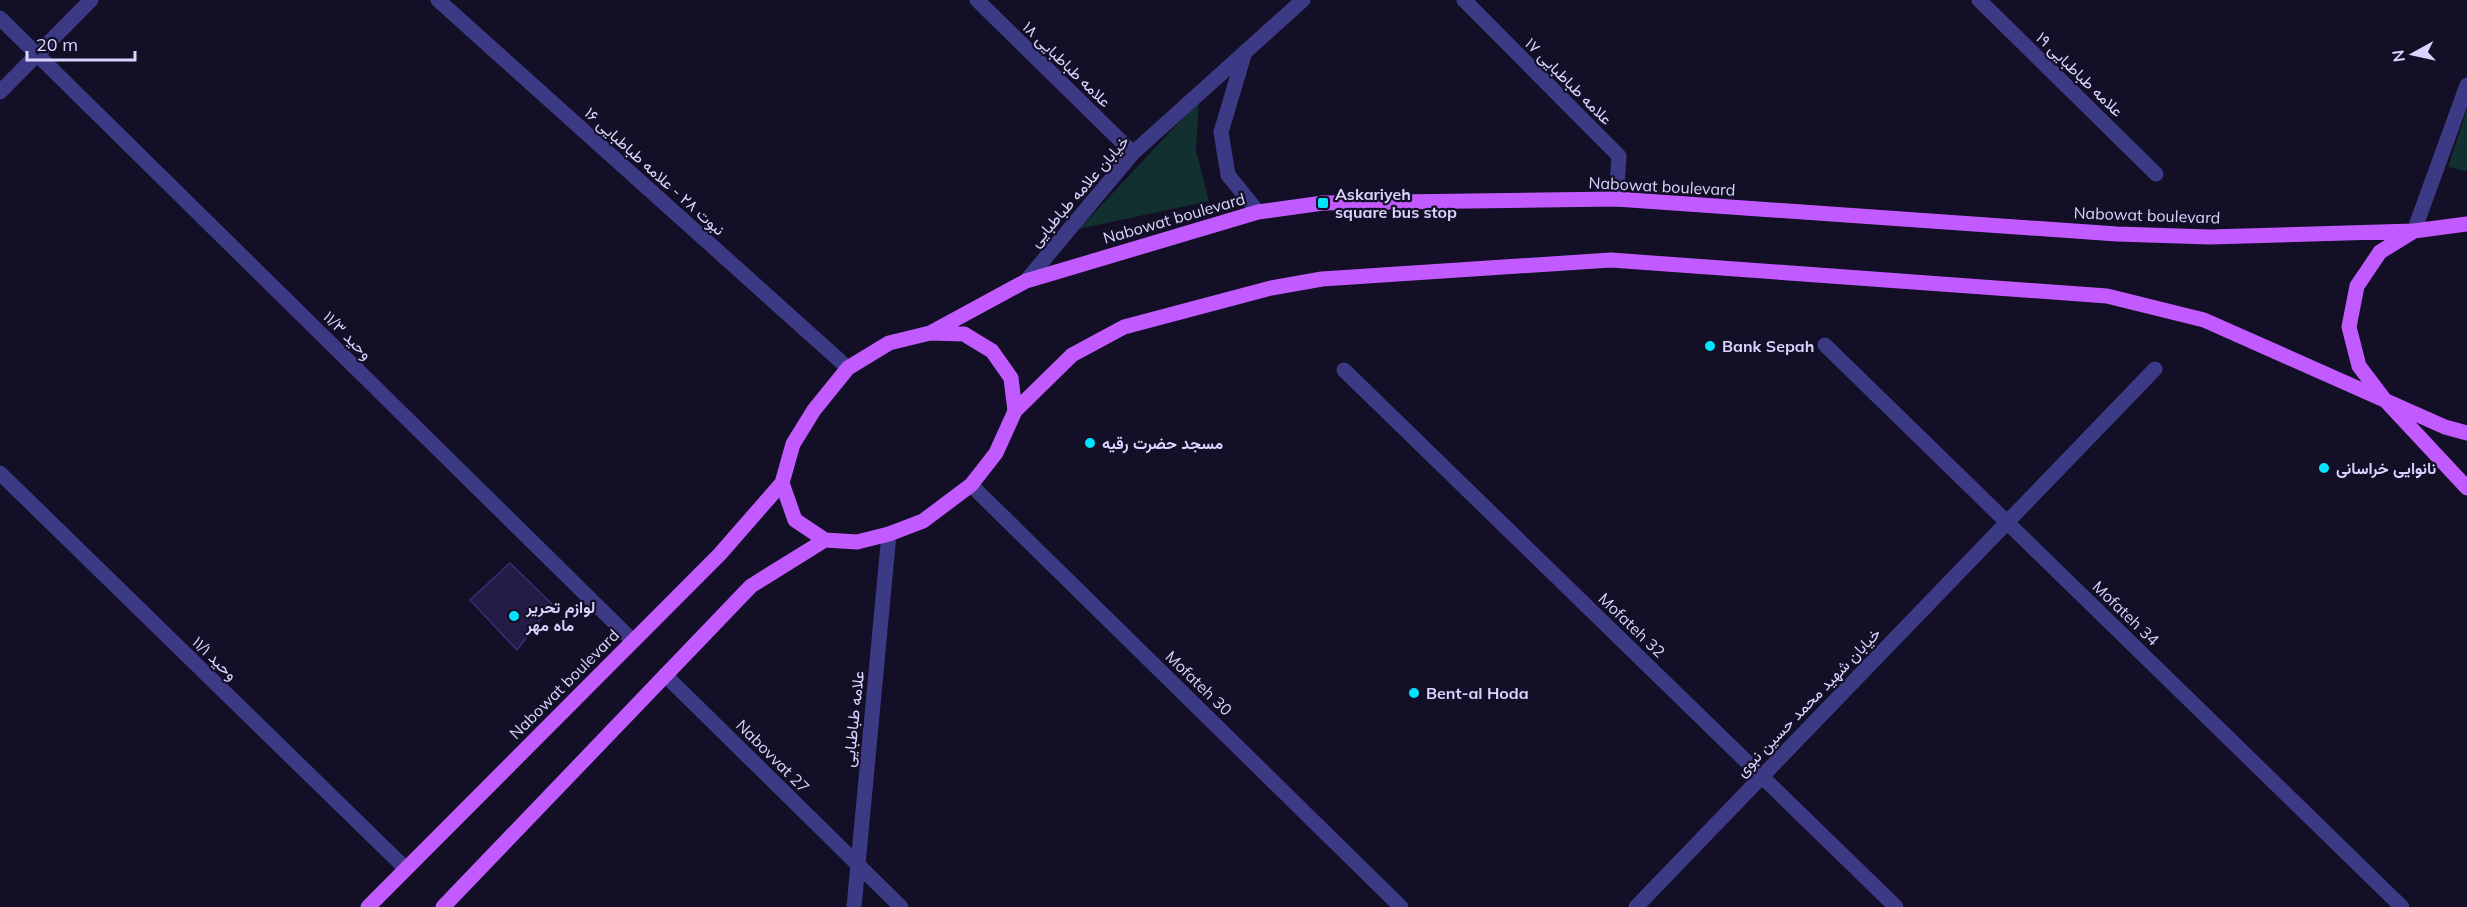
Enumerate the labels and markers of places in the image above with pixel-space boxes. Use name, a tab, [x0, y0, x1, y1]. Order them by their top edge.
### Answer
place label: Askariyeh square bus stop	[1335, 184, 1457, 222]
marker: Askariyeh square bus stop	[1316, 196, 1330, 210]
place label: Bank Sepah	[1722, 336, 1814, 356]
marker: Bank Sepah	[1703, 339, 1717, 353]
place label: مسجد حضرت رقیه	[1102, 433, 1223, 454]
marker: مسجد حضرت رقیه	[1083, 436, 1097, 450]
place label: نانوایی خراسانی	[2336, 458, 2436, 479]
marker: نانوایی خراسانی	[2317, 461, 2331, 475]
place label: لوازم تحریر ماه مهر	[525, 597, 595, 636]
marker: لوازم تحریر ماه مهر	[507, 609, 521, 623]
place label: Bent-al Hoda	[1426, 683, 1529, 703]
marker: Bent-al Hoda	[1407, 686, 1421, 700]

